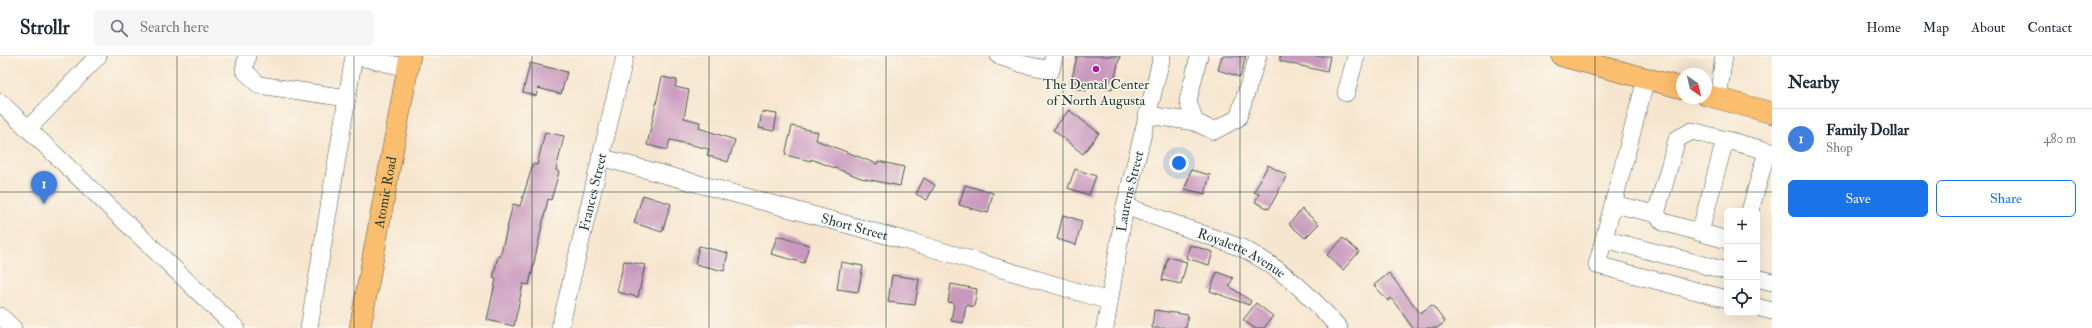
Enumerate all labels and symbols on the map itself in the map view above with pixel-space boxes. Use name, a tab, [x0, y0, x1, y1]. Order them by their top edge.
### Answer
marker: The Dental Center of North Augusta	[1091, 64, 1101, 74]
north arrow	[1676, 68, 1712, 104]
place label: The Dental Center of North Augusta	[1043, 76, 1150, 109]
street label: Laurens Street	[1113, 148, 1147, 233]
street label: Frances Street	[575, 151, 611, 233]
your location	[1169, 153, 1189, 173]
street label: Atomic Road	[370, 155, 400, 231]
pin: 1	[31, 171, 57, 204]
street label: Short Street	[819, 210, 890, 244]
street label: Royalette Avenue	[1195, 225, 1289, 282]

